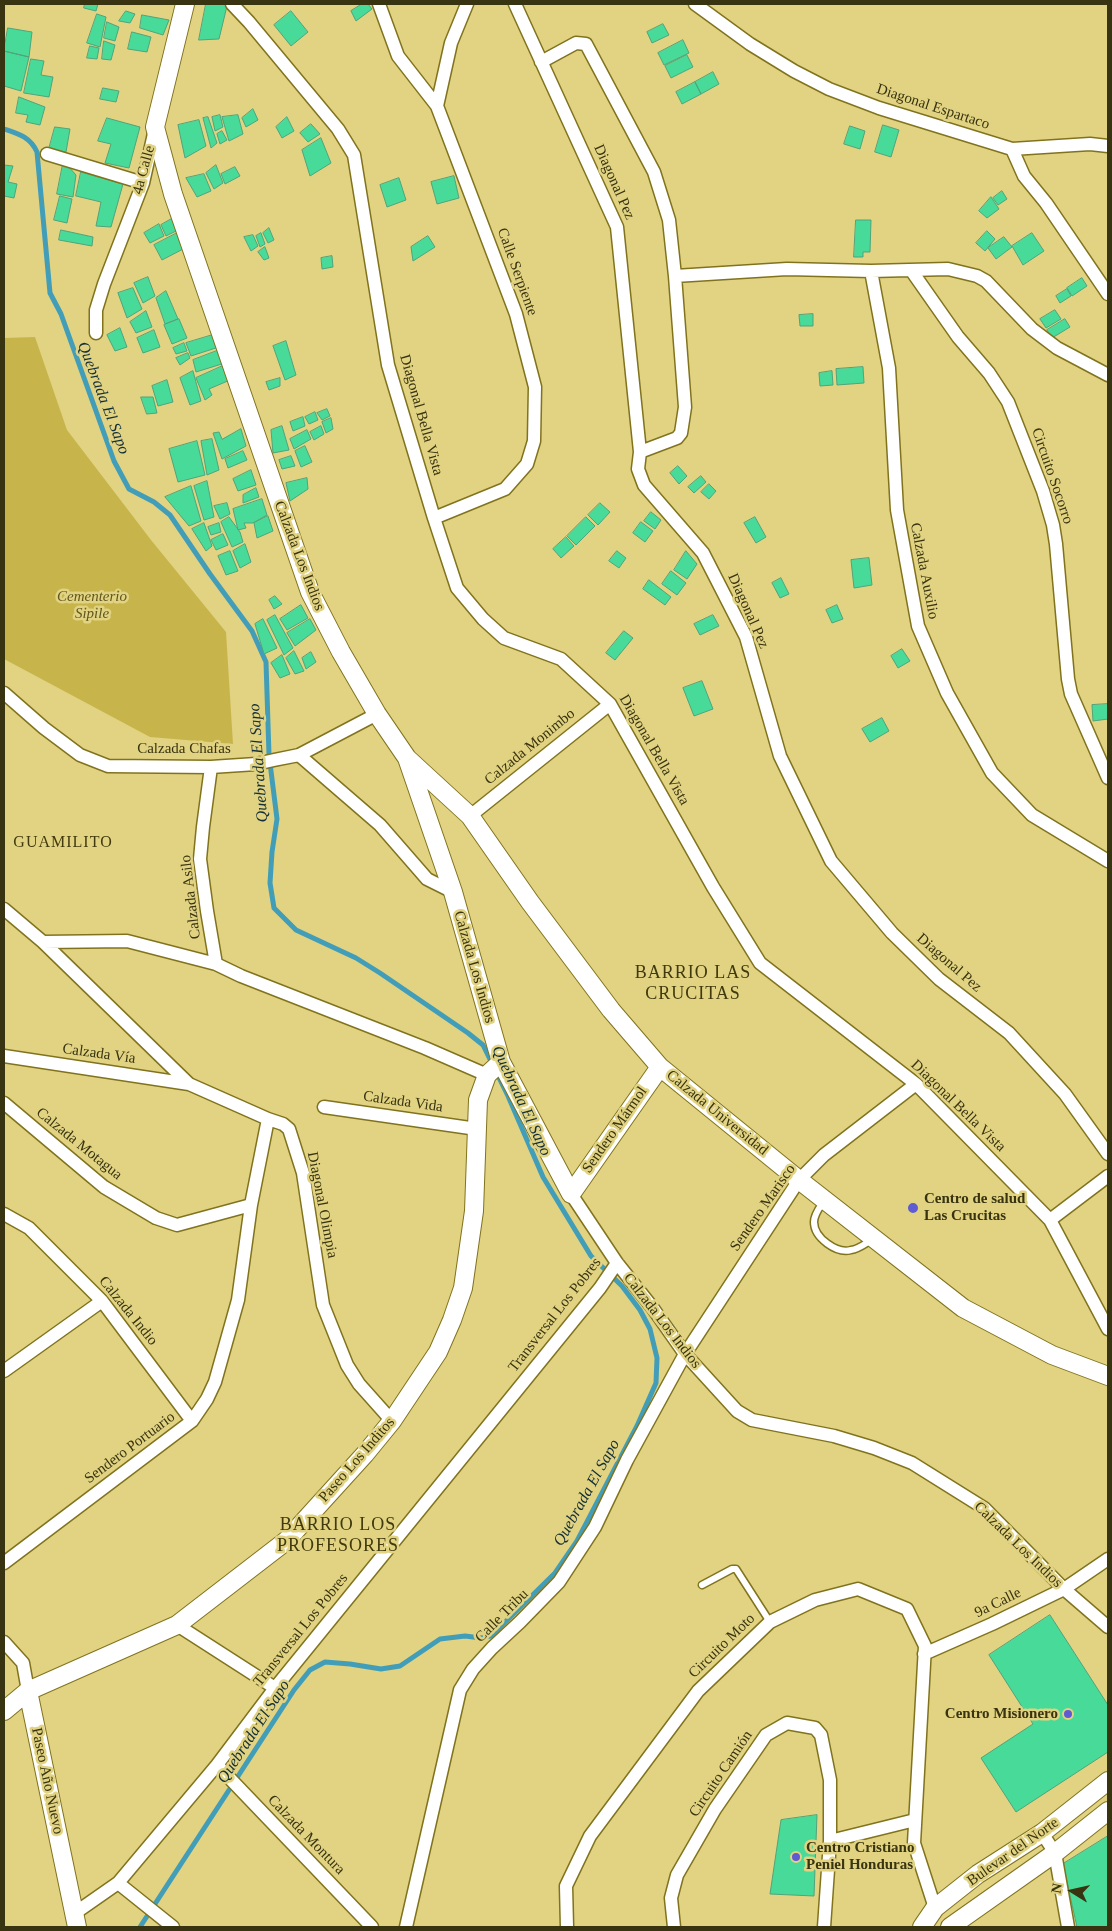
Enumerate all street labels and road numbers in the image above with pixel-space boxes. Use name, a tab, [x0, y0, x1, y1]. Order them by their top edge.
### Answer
street label: Diagonal Espartaco	[874, 80, 992, 134]
street label: Diagonal Pez	[589, 142, 639, 222]
street label: 4a Calle	[129, 144, 159, 196]
street label: Calle Serpiente	[493, 226, 541, 318]
street label: Diagonal Bella Vista	[395, 352, 447, 478]
street label: Circuito Socorro	[1027, 426, 1077, 526]
street label: Calzada Los Indios	[270, 499, 328, 613]
street label: Calzada Auxilio	[906, 521, 942, 621]
street label: Diagonal Pez	[723, 571, 773, 651]
street label: Diagonal Bella Vista	[615, 691, 693, 809]
street label: Calzada Monimbo	[481, 705, 579, 789]
street label: Calzada Chafas	[137, 740, 231, 758]
street label: Calzada Asilo	[177, 854, 205, 940]
street label: Calzada Los Indios	[449, 909, 499, 1025]
street label: Diagonal Pez	[913, 930, 985, 996]
street label: Calzada Vía	[61, 1040, 137, 1068]
street label: Diagonal Bella Vista	[907, 1056, 1009, 1156]
street label: Calzada Universidad	[663, 1067, 771, 1159]
street label: Sendero Mármol	[579, 1083, 651, 1177]
street label: Calzada Vida	[362, 1087, 444, 1117]
street label: Calzada Motagua	[32, 1104, 126, 1184]
street label: Diagonal Olimpia	[303, 1150, 341, 1260]
street label: Sendero Marisco	[726, 1161, 800, 1255]
street label: Transversal Los Pobres	[505, 1254, 605, 1376]
street label: Calzada Los Indios	[619, 1270, 705, 1372]
street label: Calzada Indio	[95, 1273, 161, 1349]
street label: Sendero Portuario	[81, 1408, 179, 1488]
street label: Paseo Los Inditos	[315, 1414, 399, 1506]
street label: Calzada Los Indios	[970, 1498, 1066, 1592]
street label: Transversal Los Pobres	[250, 1570, 352, 1690]
street label: 9a Calle	[972, 1584, 1024, 1622]
street label: Calle Tribu	[472, 1586, 532, 1646]
street label: Circuito Moto	[685, 1610, 759, 1682]
street label: Paseo Año Nuevo	[27, 1726, 67, 1836]
street label: Circuito Camión	[685, 1727, 757, 1821]
street label: Calzada Montura	[264, 1791, 348, 1879]
street label: Bulevar del Norte	[964, 1814, 1062, 1890]

